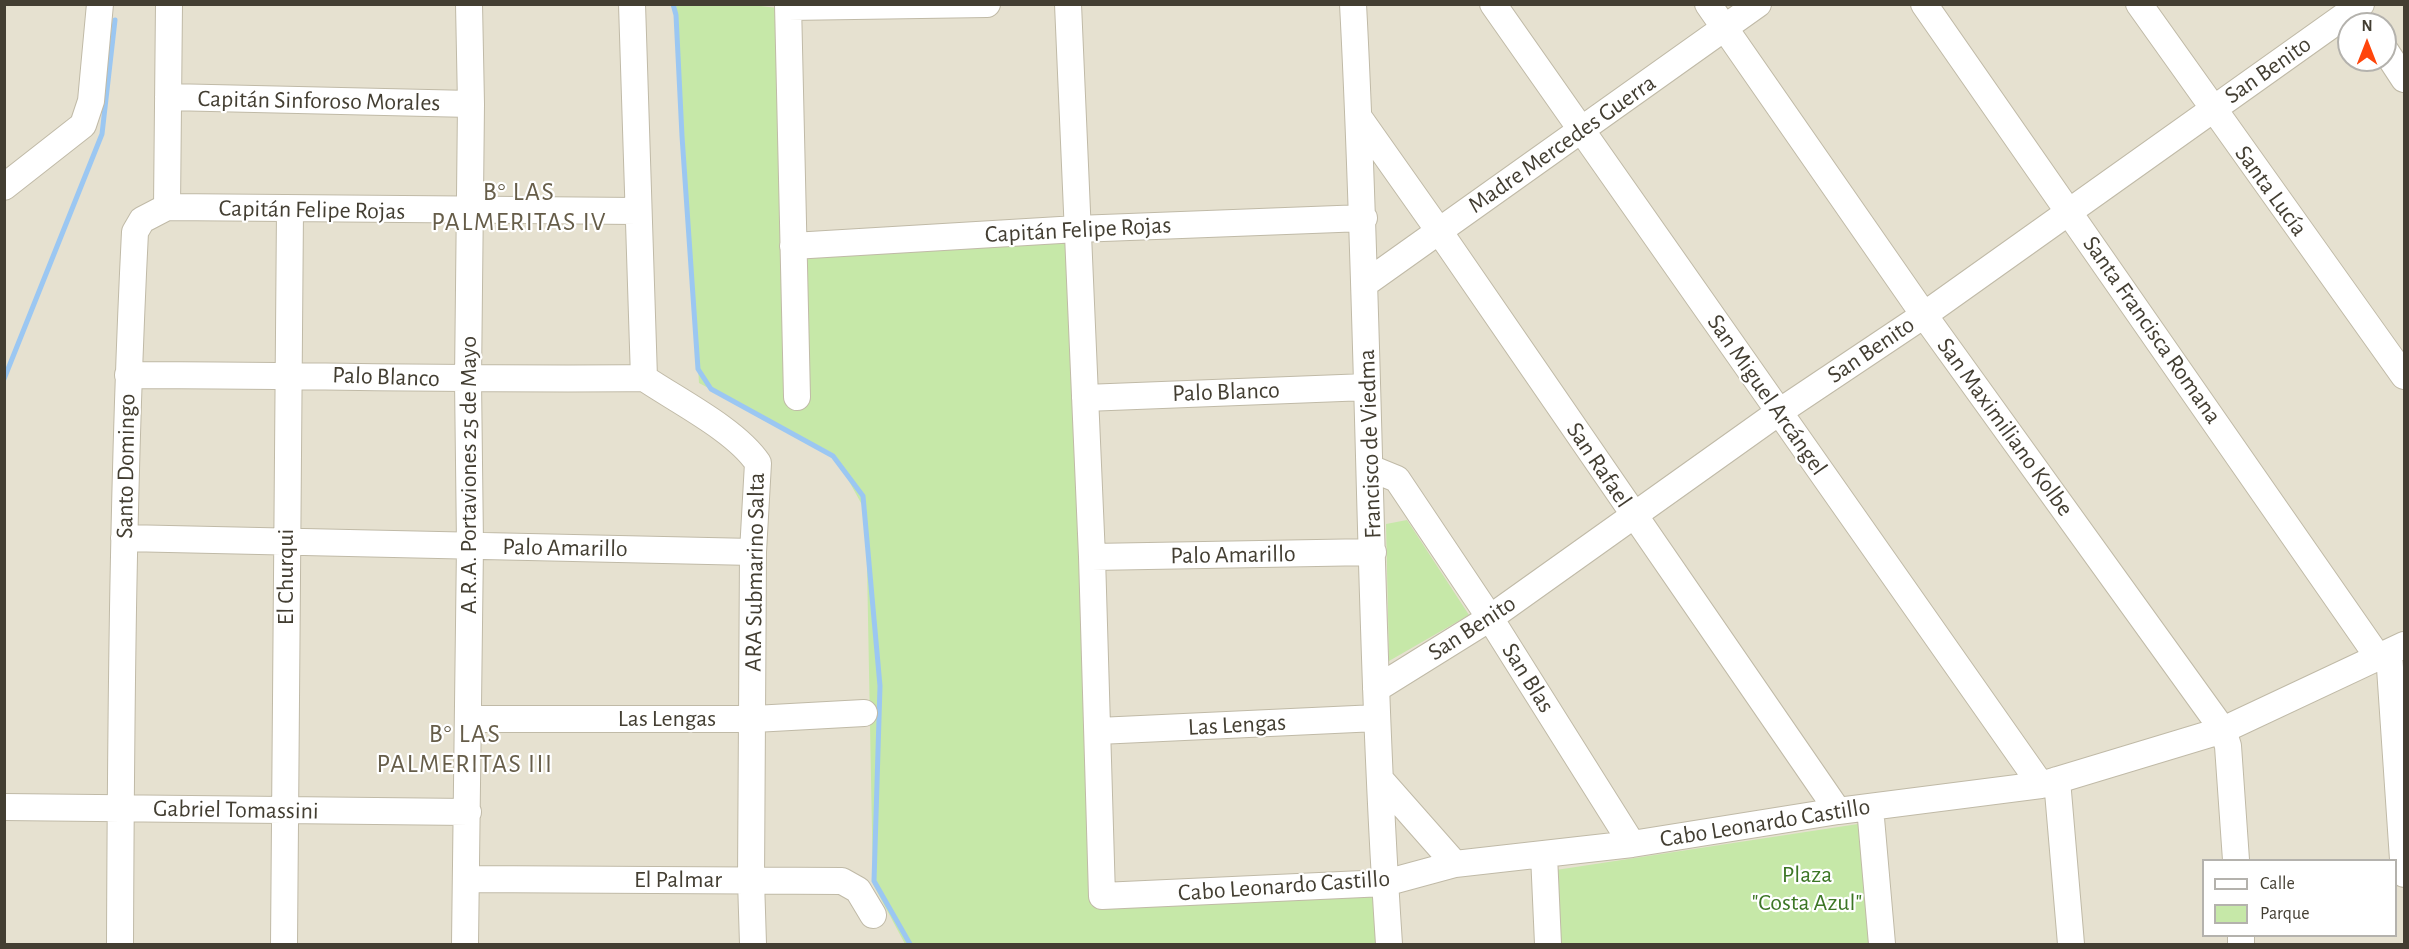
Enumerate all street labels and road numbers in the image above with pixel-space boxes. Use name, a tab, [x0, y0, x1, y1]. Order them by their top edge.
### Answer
street label: San Benito	[2219, 30, 2317, 110]
street label: Madre Mercedes Guerra	[1463, 68, 1661, 220]
street label: Capitán Sinforoso Morales	[197, 84, 441, 118]
street label: Santa Lucía	[2228, 140, 2314, 242]
street label: Capitán Felipe Rojas	[218, 194, 406, 226]
street label: Capitán Felipe Rojas	[984, 211, 1172, 249]
street label: Santa Francisca Romana	[2076, 231, 2228, 429]
street label: San Miguel Arcángel	[1701, 309, 1833, 481]
street label: San Benito	[1822, 310, 1920, 390]
street label: San Maximiliano Kolbe	[1931, 332, 2079, 522]
street label: A.R.A. Portaviones 25 de Mayo	[455, 336, 483, 614]
street label: Francisco de Viedma	[1352, 349, 1388, 539]
street label: Palo Blanco	[332, 361, 440, 393]
street label: Palo Blanco	[1172, 376, 1280, 408]
street label: Santo Domingo	[110, 393, 142, 539]
street label: San Rafael	[1560, 417, 1638, 513]
street label: ARA Submarino Salta	[739, 472, 771, 672]
street label: El Churqui	[272, 529, 300, 625]
street label: Palo Amarillo	[502, 533, 628, 563]
street label: Palo Amarillo	[1170, 540, 1296, 570]
street label: San Benito	[1423, 589, 1521, 667]
street label: San Blas	[1495, 638, 1561, 718]
street label: Las Lengas	[618, 705, 716, 733]
street label: Las Lengas	[1187, 708, 1287, 742]
street label: Cabo Leonardo Castillo	[1658, 792, 1872, 854]
street label: Gabriel Tomassini	[153, 794, 319, 826]
street label: Cabo Leonardo Castillo	[1177, 864, 1391, 908]
street label: El Palmar	[634, 866, 722, 894]

